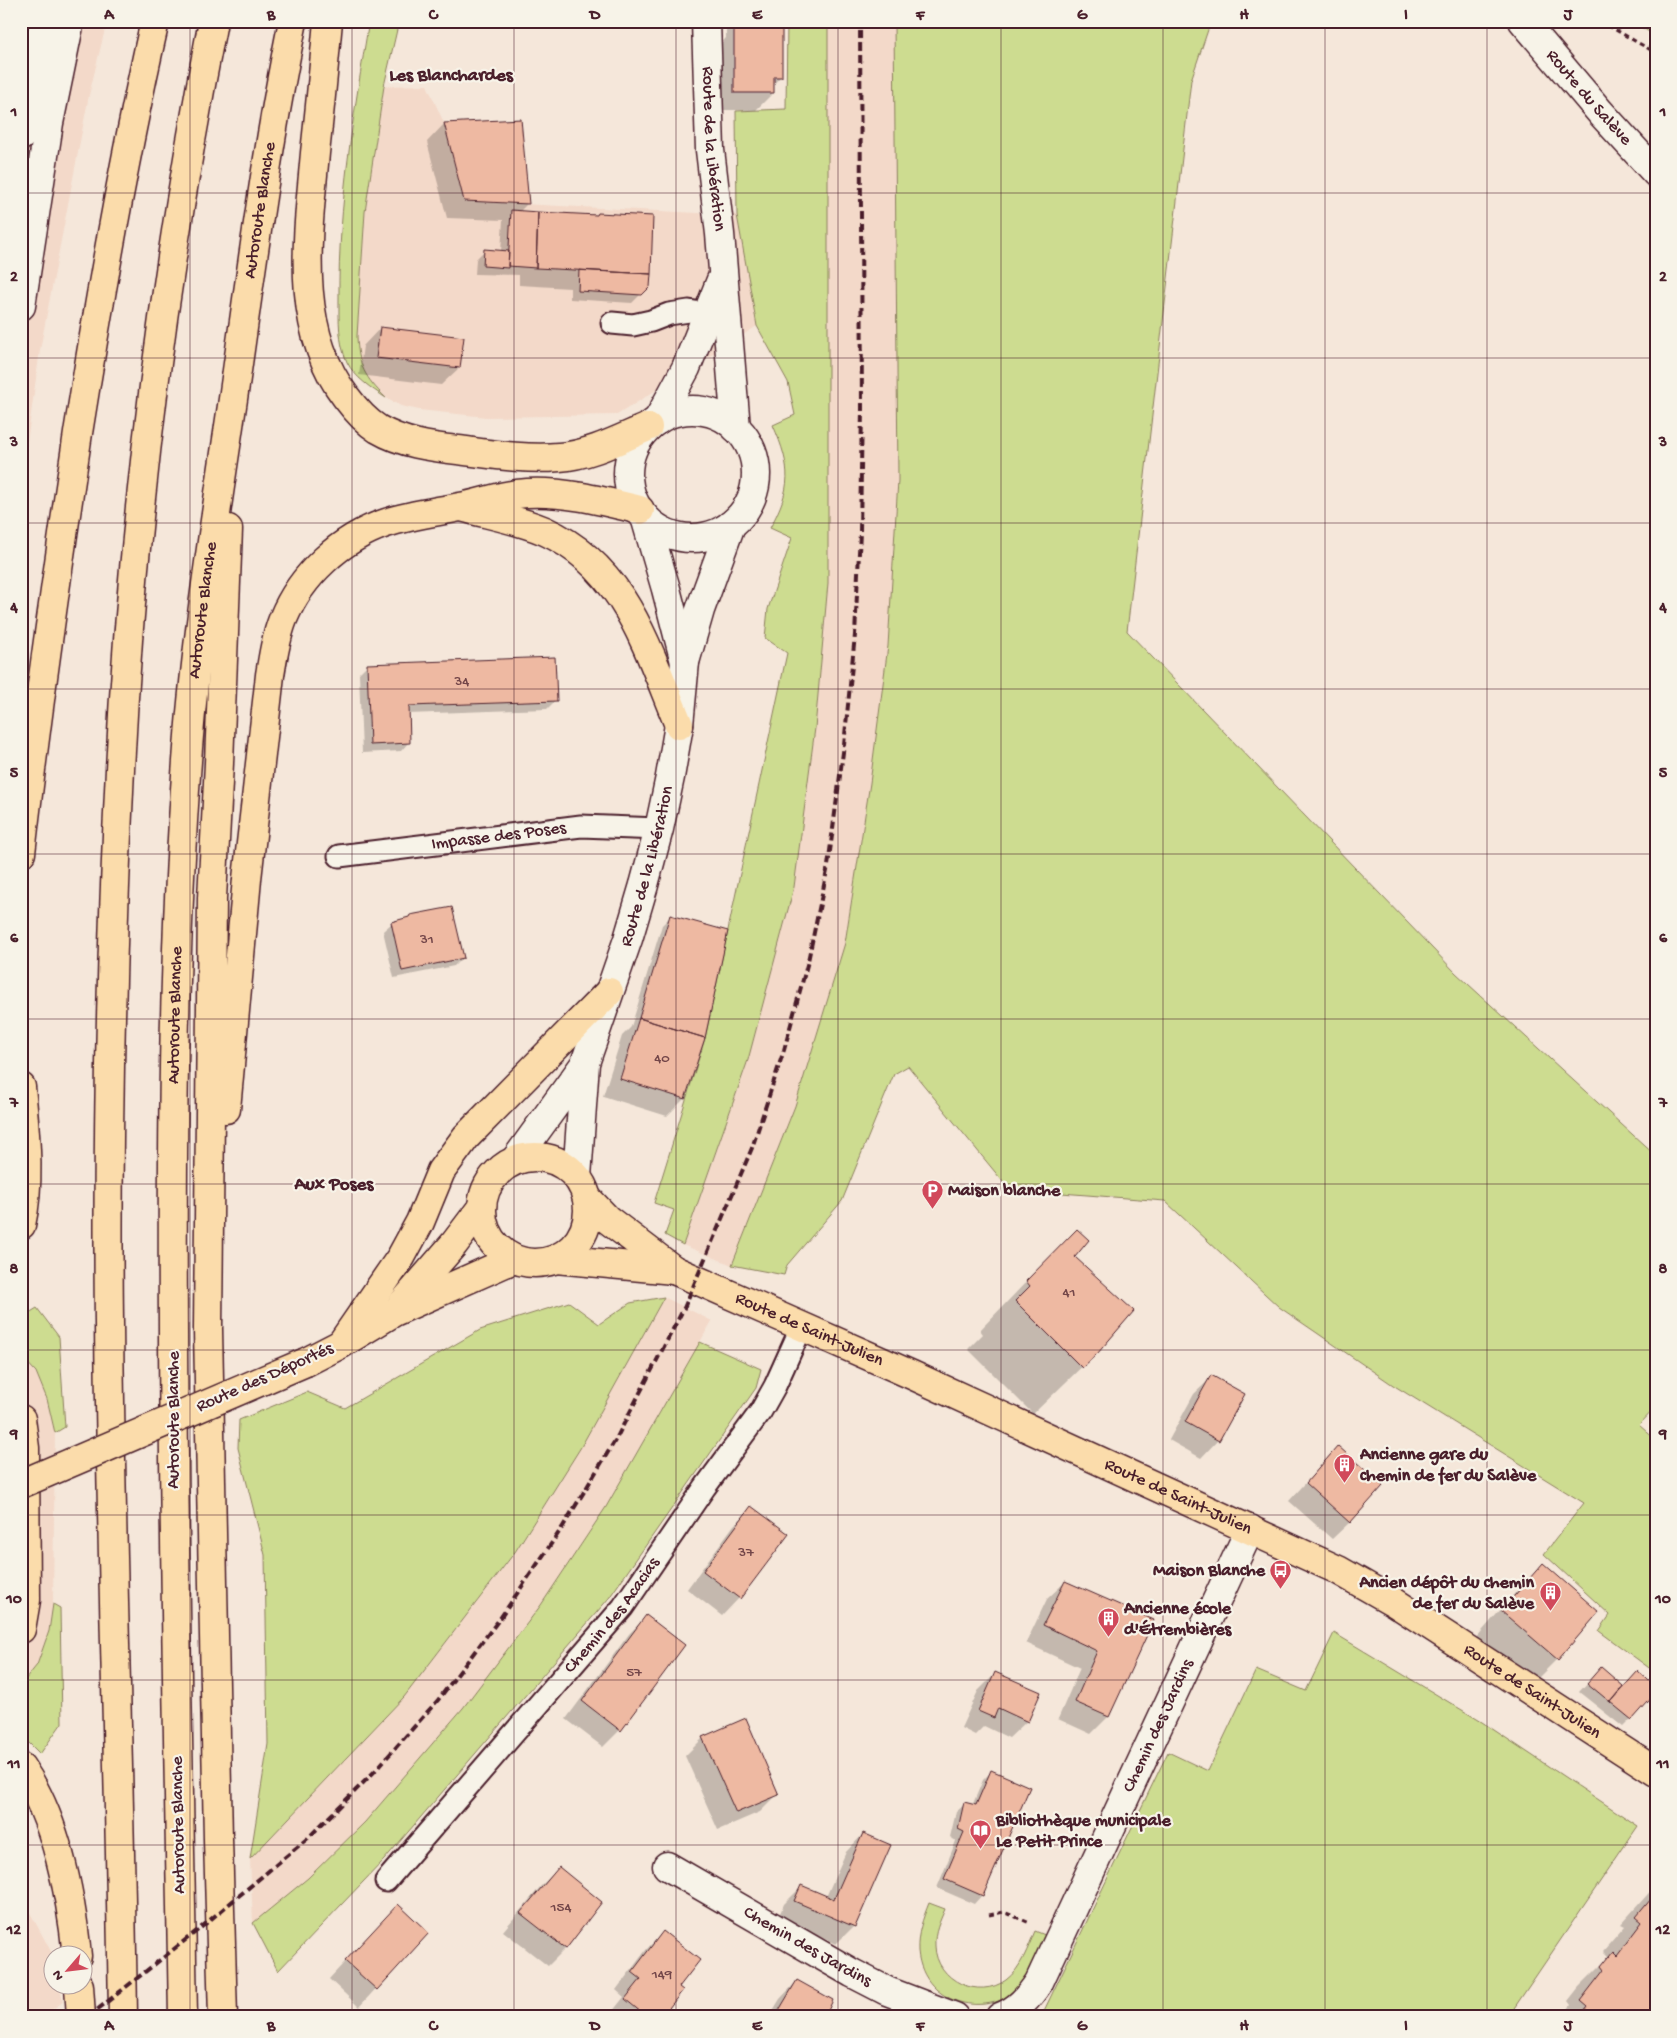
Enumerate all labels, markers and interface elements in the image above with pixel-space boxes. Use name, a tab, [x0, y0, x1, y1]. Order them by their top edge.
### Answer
text: A	[103, 7, 115, 26]
text: B	[266, 7, 276, 26]
text: C	[428, 7, 439, 26]
text: D	[588, 7, 601, 26]
text: E	[752, 7, 763, 26]
text: F	[915, 7, 926, 26]
text: G	[1077, 7, 1088, 26]
text: H	[1239, 7, 1249, 26]
text: I	[1404, 7, 1408, 26]
text: J	[1563, 7, 1574, 26]
street label: Route du Salève	[1541, 45, 1637, 151]
district label: Les Blanchardes	[389, 65, 514, 88]
street label: Route de la Libération	[697, 66, 730, 233]
text: 1	[10, 104, 17, 123]
text: 1	[1659, 104, 1666, 123]
street label: Autoroute Blanche	[240, 140, 281, 280]
text: 2	[10, 269, 18, 288]
text: 2	[1659, 269, 1667, 288]
text: 3	[9, 434, 18, 453]
text: 3	[1658, 434, 1667, 453]
street label: Autoroute Blanche	[184, 540, 222, 680]
text: 4	[9, 600, 18, 619]
text: 4	[1658, 600, 1667, 619]
house number: 34	[454, 673, 469, 691]
text: 5	[10, 765, 19, 784]
text: 5	[1659, 765, 1668, 784]
street label: Route de la Libération	[616, 783, 678, 949]
street label: Impasse des Poses	[430, 817, 569, 855]
text: 6	[10, 930, 19, 949]
text: 6	[1659, 930, 1668, 949]
house number: 31	[419, 931, 434, 949]
street label: Autoroute Blanche	[163, 945, 188, 1084]
house number: 40	[654, 1050, 670, 1068]
text: 7	[9, 1095, 19, 1114]
text: 7	[1658, 1095, 1668, 1114]
district label: Aux Poses	[294, 1174, 374, 1197]
parking icon: Maison blanche	[920, 1179, 944, 1210]
place label: Maison blanche	[948, 1181, 1061, 1202]
text: 8	[10, 1261, 19, 1280]
text: 8	[1659, 1261, 1668, 1280]
house number: 41	[1062, 1284, 1076, 1302]
street label: Route de Saint-Julien	[732, 1288, 887, 1372]
street label: Route des Déportés	[193, 1338, 338, 1418]
street label: Autoroute Blanche	[164, 1350, 185, 1489]
text: 9	[9, 1426, 18, 1445]
text: 9	[1658, 1426, 1667, 1445]
place label: Ancienne gare du chemin de fer du Salève	[1359, 1445, 1537, 1487]
building icon: Ancienne gare du chemin de fer du Salève	[1332, 1453, 1356, 1484]
street label: Route de Saint-Julien	[1101, 1454, 1256, 1540]
house number: 37	[737, 1544, 755, 1562]
street label: Chemin des Acacias	[560, 1552, 665, 1678]
bus stop icon: Maison Blanche	[1269, 1559, 1293, 1590]
place label: Maison Blanche	[1153, 1561, 1266, 1582]
place label: Ancien dépôt du chemin de fer du Salève	[1358, 1573, 1535, 1615]
building icon: Ancien dépôt du chemin de fer du Salève	[1538, 1581, 1562, 1612]
text: 10	[5, 1591, 22, 1610]
text: 10	[1654, 1591, 1671, 1610]
place label: Ancienne école d'Étrembières	[1123, 1599, 1232, 1641]
building icon: Ancienne école d'Étrembières	[1096, 1607, 1120, 1638]
street label: Route de Saint-Julien	[1459, 1639, 1605, 1744]
street label: Chemin des Jardins	[1118, 1655, 1199, 1796]
house number: 57	[626, 1664, 643, 1682]
street label: Autoroute Blanche	[167, 1755, 191, 1894]
text: 11	[7, 1756, 20, 1775]
text: 11	[1656, 1756, 1669, 1775]
place label: Bibliothèque municipale Le Petit Prince	[995, 1811, 1171, 1853]
library icon: Bibliothèque municipale Le Petit Prince	[968, 1819, 992, 1850]
house number: 154	[549, 1899, 572, 1917]
street label: Chemin des Jardins	[739, 1902, 876, 1992]
text: 12	[6, 1922, 21, 1941]
text: 12	[1655, 1922, 1670, 1941]
north arrow	[42, 1946, 92, 1996]
house number: 149	[651, 1966, 673, 1984]
text: N	[49, 1967, 68, 1983]
text: A	[103, 2018, 115, 2037]
text: B	[266, 2018, 276, 2037]
text: C	[428, 2018, 439, 2037]
text: D	[588, 2018, 601, 2037]
text: E	[752, 2018, 763, 2037]
text: F	[915, 2018, 926, 2037]
text: G	[1077, 2018, 1088, 2037]
text: H	[1239, 2018, 1249, 2037]
text: I	[1404, 2018, 1408, 2037]
text: J	[1563, 2018, 1574, 2037]

